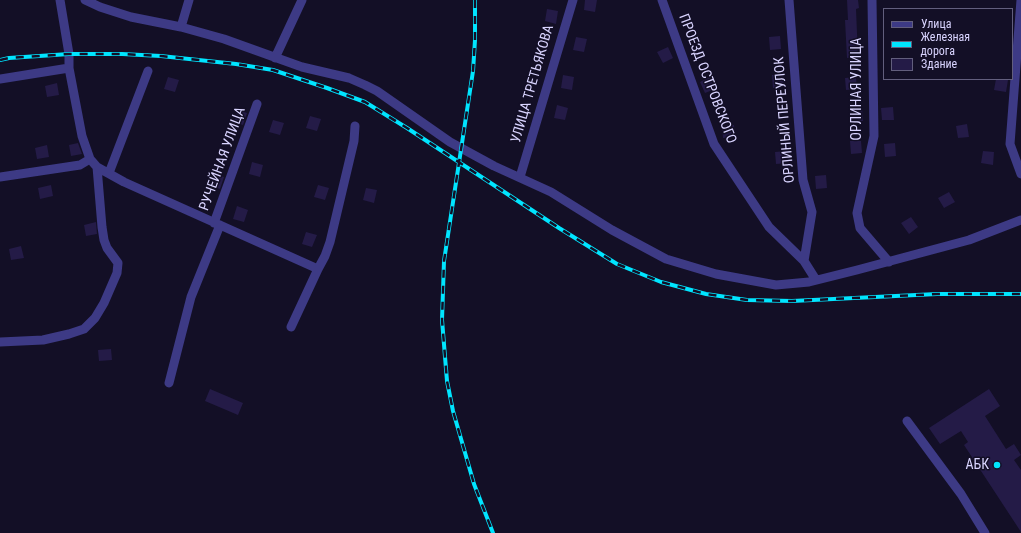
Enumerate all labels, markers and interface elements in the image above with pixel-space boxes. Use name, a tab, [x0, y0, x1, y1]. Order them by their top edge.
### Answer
legend	[883, 8, 1013, 80]
street label: ПРОЕЗД ОСТРОВСКОГО	[675, 12, 739, 146]
text: Улица	[921, 17, 951, 31]
street label: УЛИЦА ТРЕТЬЯКОВА	[508, 23, 558, 145]
text: Железная дорога	[920, 30, 970, 58]
street label: ОРЛИНАЯ УЛИЦА	[849, 38, 865, 140]
street label: ОРЛИНЫЙ ПЕРЕУЛОК	[771, 56, 799, 184]
text: Здание	[921, 57, 957, 71]
street label: РУЧЕЙНАЯ УЛИЦА	[196, 105, 250, 213]
place label: АБК	[965, 457, 989, 473]
marker: АБК	[992, 460, 1002, 470]

